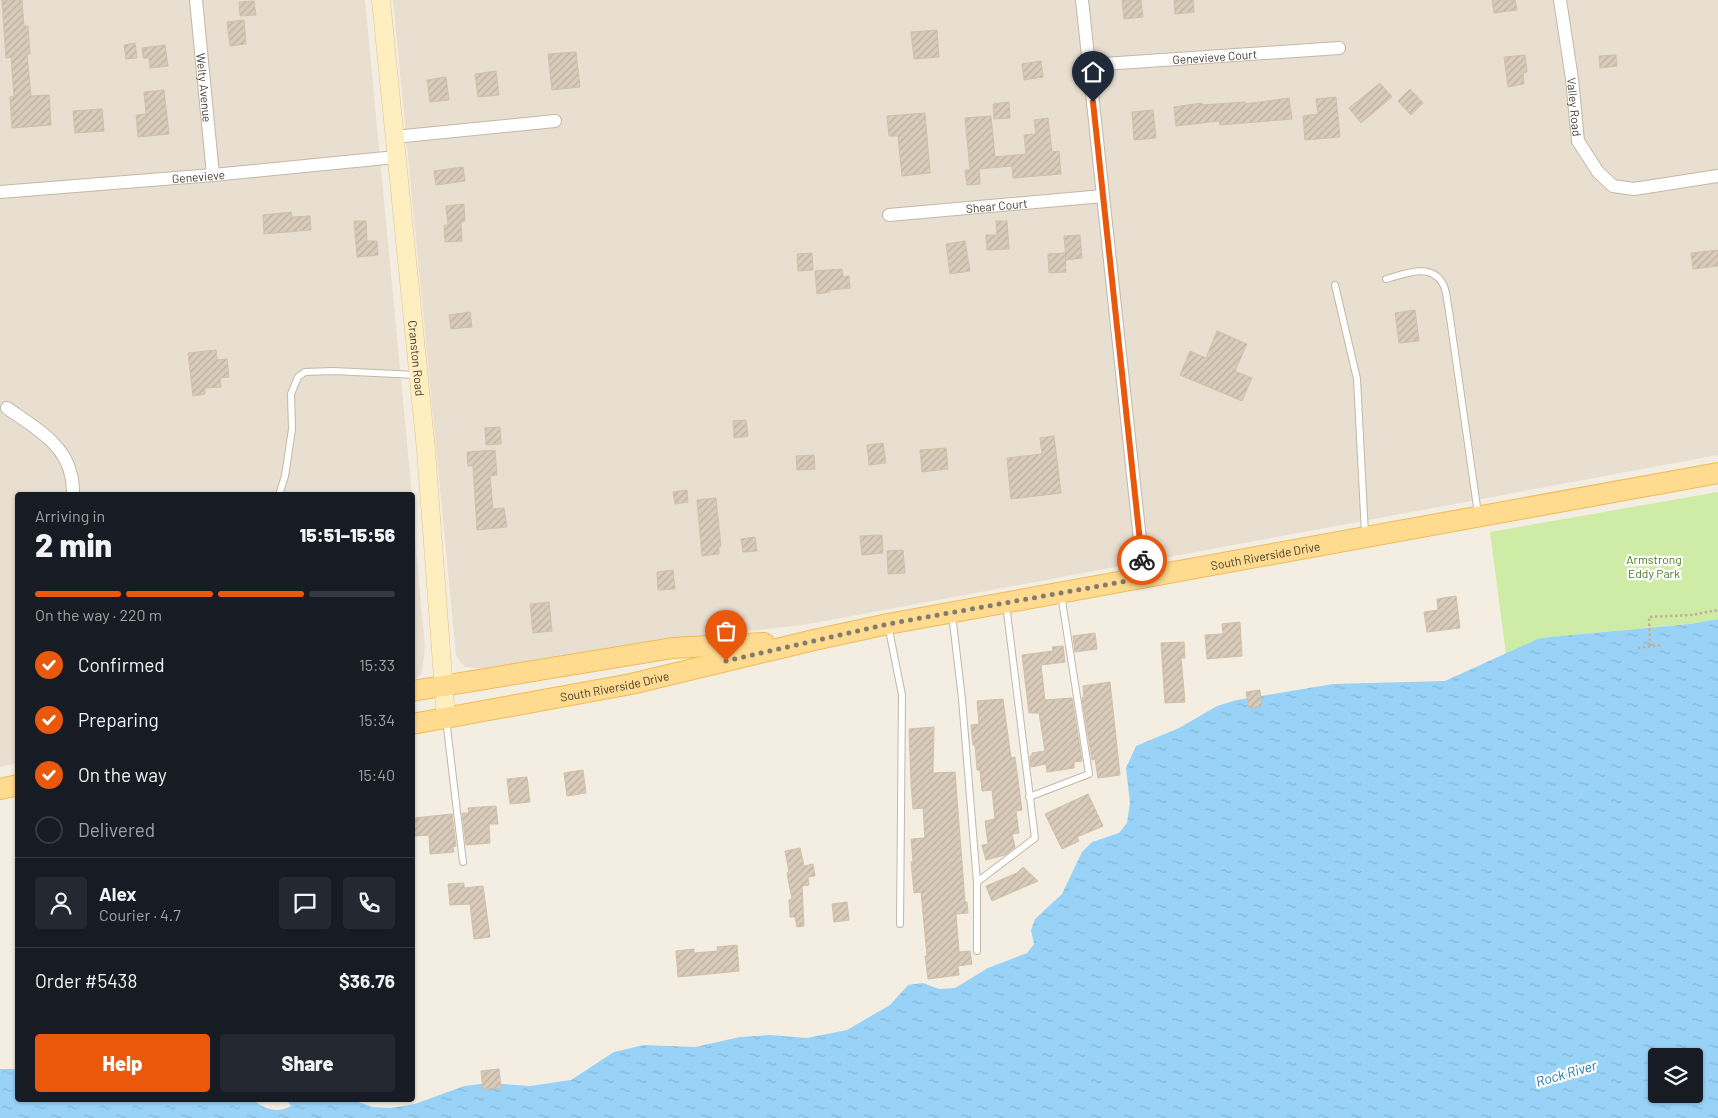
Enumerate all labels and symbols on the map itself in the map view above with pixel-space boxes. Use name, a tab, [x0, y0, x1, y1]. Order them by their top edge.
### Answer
street label: Genevieve Court	[1172, 47, 1258, 66]
pin	[1072, 51, 1114, 102]
street label: Welty Avenue	[194, 52, 215, 123]
street label: Valley Road	[1565, 77, 1585, 137]
street label: Genevieve	[171, 167, 226, 185]
street label: Shear Court	[965, 196, 1028, 215]
street label: Cranston Road	[406, 320, 428, 397]
courier	[1117, 535, 1167, 585]
street label: South Riverside Drive	[1209, 539, 1321, 572]
park label: Armstrong Eddy Park	[1626, 552, 1682, 580]
pin	[705, 610, 747, 661]
street label: South Riverside Drive	[559, 668, 670, 704]
water label: Rock River	[1534, 1056, 1599, 1090]

